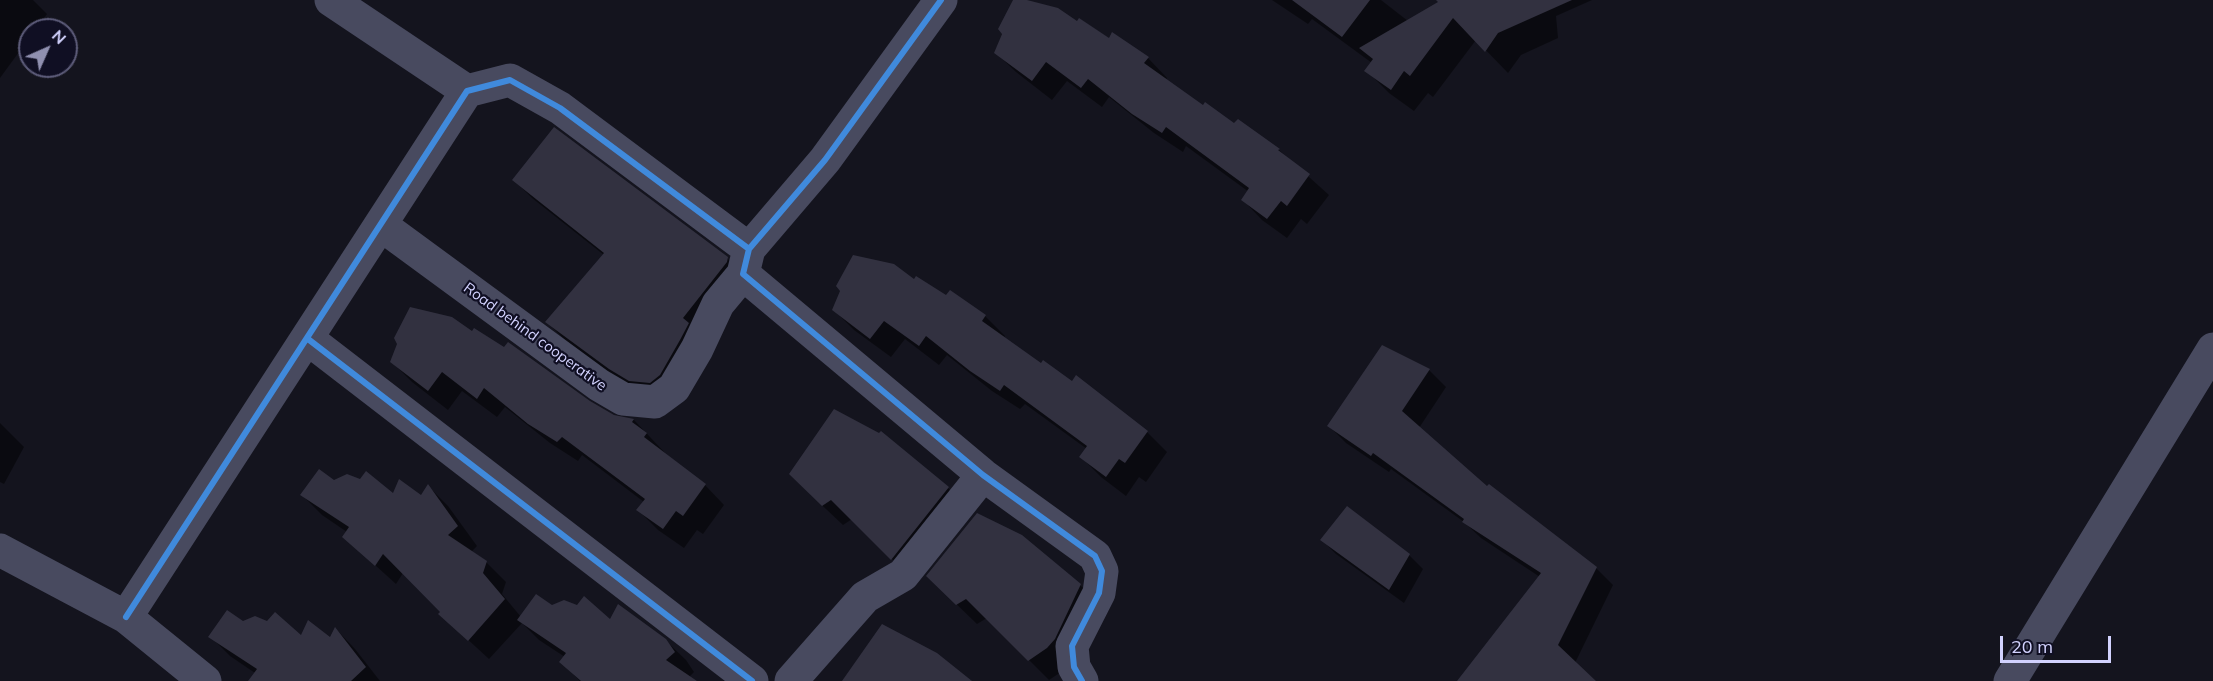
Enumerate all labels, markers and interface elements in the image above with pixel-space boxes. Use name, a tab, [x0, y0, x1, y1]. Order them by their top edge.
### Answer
north arrow	[18, 18, 78, 78]
text: N	[48, 25, 71, 48]
street label: Road behind cooperative	[460, 279, 610, 395]
scale bar	[2003, 624, 2114, 662]
text: 20 m	[2011, 635, 2053, 658]

